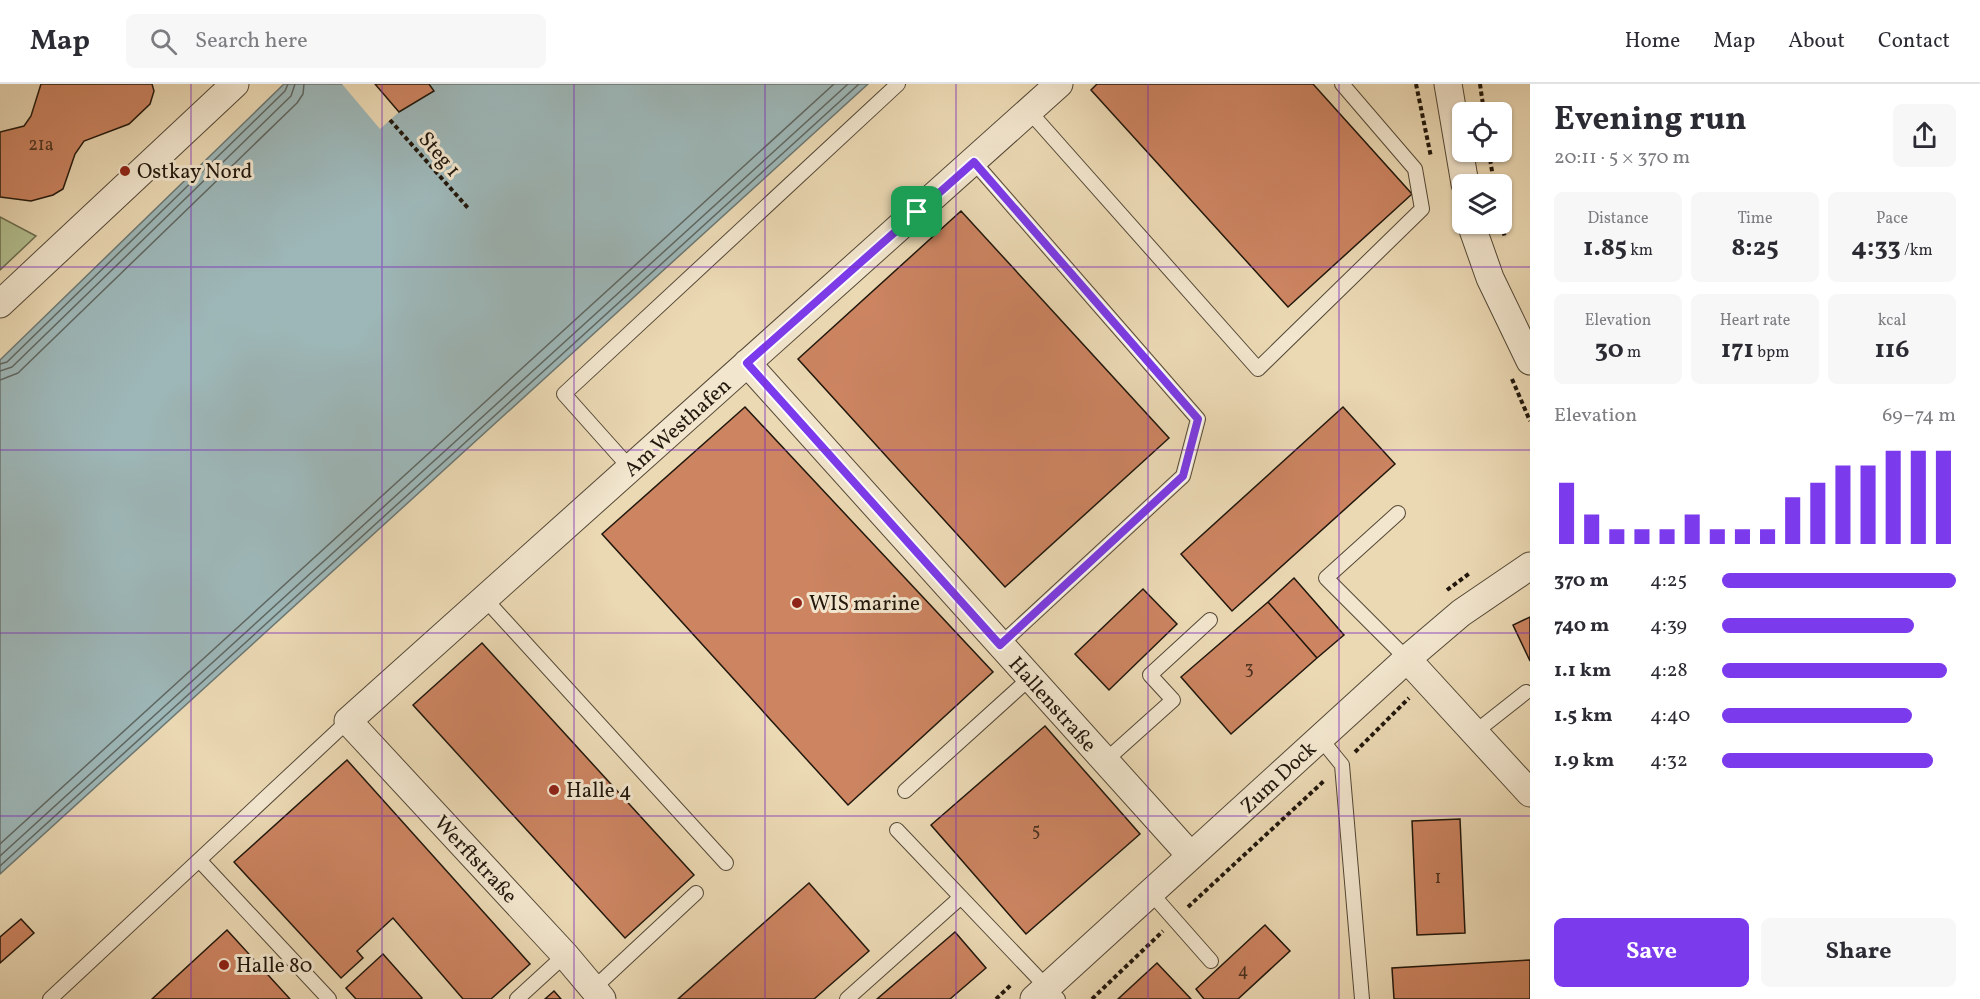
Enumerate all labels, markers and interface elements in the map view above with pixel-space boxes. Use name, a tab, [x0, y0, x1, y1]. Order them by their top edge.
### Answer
search box	[126, 14, 546, 68]
text: Map	[30, 22, 90, 61]
icon: search	[147, 25, 180, 58]
text: Search here	[195, 26, 308, 57]
text: Home	[1625, 27, 1680, 56]
text: Map	[1713, 27, 1755, 56]
text: About	[1788, 27, 1845, 56]
text: Contact	[1878, 27, 1950, 56]
text: Evening run	[1554, 98, 1747, 144]
map controls	[1452, 102, 1512, 234]
button: locate	[1452, 102, 1512, 162]
button: share	[1893, 104, 1956, 167]
street label: Steg 1	[411, 126, 467, 184]
house number: 21a	[28, 133, 54, 158]
text: 20:11 · 5 × 370 m	[1554, 144, 1690, 172]
place label: Ostkay Nord	[137, 158, 252, 187]
marker: Ostkay Nord	[118, 164, 132, 178]
button: layers	[1452, 174, 1512, 234]
pin	[891, 186, 942, 237]
icon: arrive	[900, 195, 933, 228]
text: Distance	[1587, 208, 1649, 230]
text: Time	[1737, 208, 1773, 230]
text: Pace	[1876, 208, 1908, 230]
text: 1.85	[1583, 230, 1627, 266]
text: 8:25	[1731, 230, 1779, 266]
text: 4:33	[1851, 230, 1901, 266]
text: km	[1627, 240, 1653, 262]
text: /km	[1901, 240, 1933, 262]
text: Elevation	[1585, 310, 1651, 332]
text: Heart rate	[1720, 310, 1790, 332]
text: kcal	[1878, 310, 1906, 332]
text: 30	[1595, 332, 1624, 368]
text: 171	[1721, 332, 1754, 368]
text: 116	[1874, 332, 1910, 368]
text: m	[1624, 342, 1641, 364]
text: bpm	[1754, 342, 1789, 364]
street label: Am Westhafen	[618, 372, 738, 484]
text: Elevation	[1554, 402, 1637, 430]
text: 69–74 m	[1882, 402, 1956, 430]
text: 370 m	[1554, 567, 1609, 595]
text: 4:25	[1650, 567, 1687, 595]
place label: WIS marine	[809, 590, 920, 619]
marker: WIS marine	[790, 596, 804, 610]
text: 740 m	[1554, 612, 1609, 640]
text: 4:39	[1650, 612, 1687, 640]
street label: Hallenstraße	[1001, 651, 1103, 759]
house number: 3	[1244, 657, 1254, 682]
text: 1.1 km	[1554, 657, 1611, 685]
text: 4:28	[1650, 657, 1688, 685]
text: 1.5 km	[1554, 702, 1613, 730]
text: 4:40	[1650, 702, 1690, 730]
street label: Zum Dock	[1235, 735, 1324, 821]
text: 1.9 km	[1554, 747, 1614, 775]
text: 4:32	[1650, 747, 1688, 775]
place label: Halle 4	[566, 777, 632, 806]
marker: Halle 4	[547, 783, 561, 797]
street label: Werftstraße	[427, 810, 523, 910]
house number: 5	[1032, 819, 1040, 844]
house number: 1	[1435, 866, 1441, 891]
button: Save	[1554, 918, 1749, 987]
button: Share	[1761, 918, 1956, 987]
place label: Halle 80	[236, 952, 312, 981]
marker: Halle 80	[217, 958, 231, 972]
house number: 4	[1238, 959, 1248, 984]

